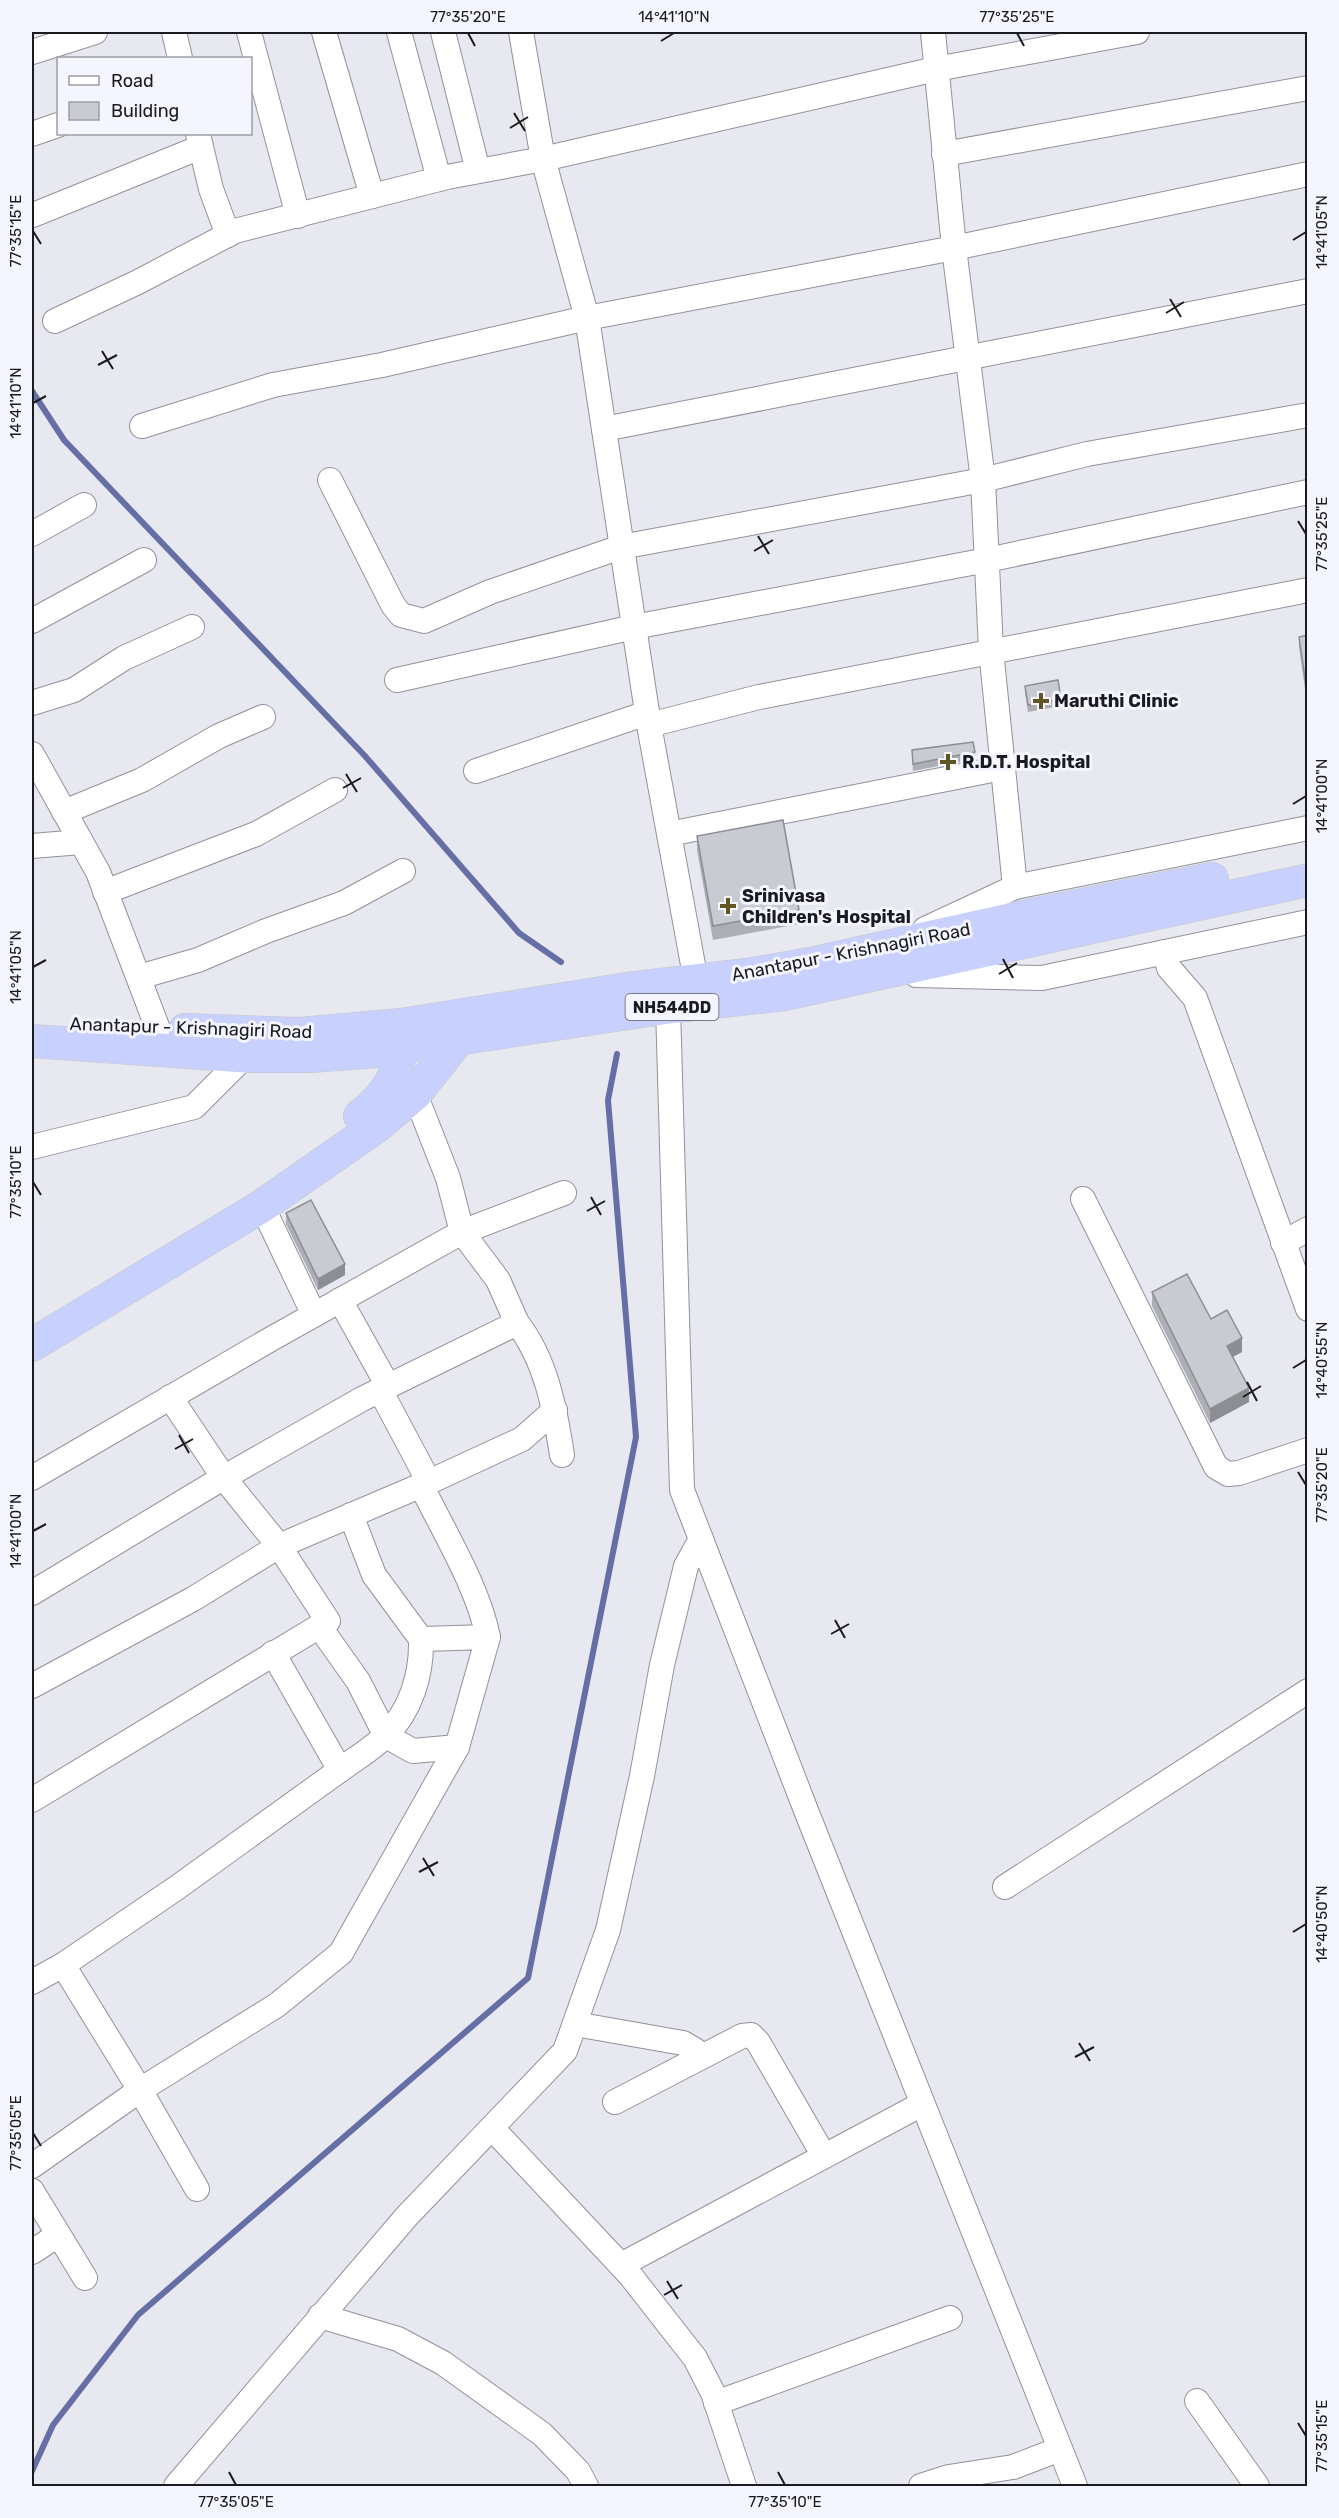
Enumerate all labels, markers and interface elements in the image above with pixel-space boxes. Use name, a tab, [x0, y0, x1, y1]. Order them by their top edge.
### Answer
text: 77°35'20"E	[430, 8, 506, 26]
text: 14°41'10"N	[638, 8, 710, 26]
text: 77°35'25"E	[980, 8, 1054, 26]
legend	[57, 57, 252, 135]
text: Road	[111, 70, 154, 92]
text: Building	[111, 100, 179, 122]
text: 77°35'15"E	[7, 195, 25, 267]
text: 14°41'05"N	[1313, 195, 1331, 269]
text: 14°41'10"N	[7, 367, 25, 439]
text: 77°35'25"E	[1313, 497, 1331, 571]
place label: Maruthi Clinic	[1054, 690, 1179, 712]
marker: Maruthi Clinic	[1032, 692, 1050, 710]
place label: R.D.T. Hospital	[962, 751, 1091, 773]
marker: R.D.T. Hospital	[939, 753, 957, 771]
text: 14°41'00"N	[1313, 759, 1331, 833]
place label: Srinivasa Children's Hospital	[742, 885, 911, 928]
marker: Srinivasa Children's Hospital	[719, 897, 737, 915]
street label: Anantapur - Krishnagiri Road	[730, 918, 972, 986]
text: 14°41'05"N	[7, 930, 25, 1004]
road number: NH544DD	[626, 994, 718, 1020]
street label: Anantapur - Krishnagiri Road	[69, 1013, 313, 1043]
text: 77°35'10"E	[7, 1145, 25, 1219]
text: 14°40'55"N	[1313, 1322, 1331, 1398]
text: 77°35'20"E	[1313, 1447, 1331, 1523]
text: 14°41'00"N	[7, 1494, 25, 1568]
text: 14°40'50"N	[1313, 1885, 1331, 1963]
text: 77°35'05"E	[7, 2095, 25, 2171]
text: 77°35'15"E	[1313, 2400, 1331, 2472]
text: 77°35'05"E	[198, 2493, 274, 2511]
text: 77°35'10"E	[748, 2493, 822, 2511]

